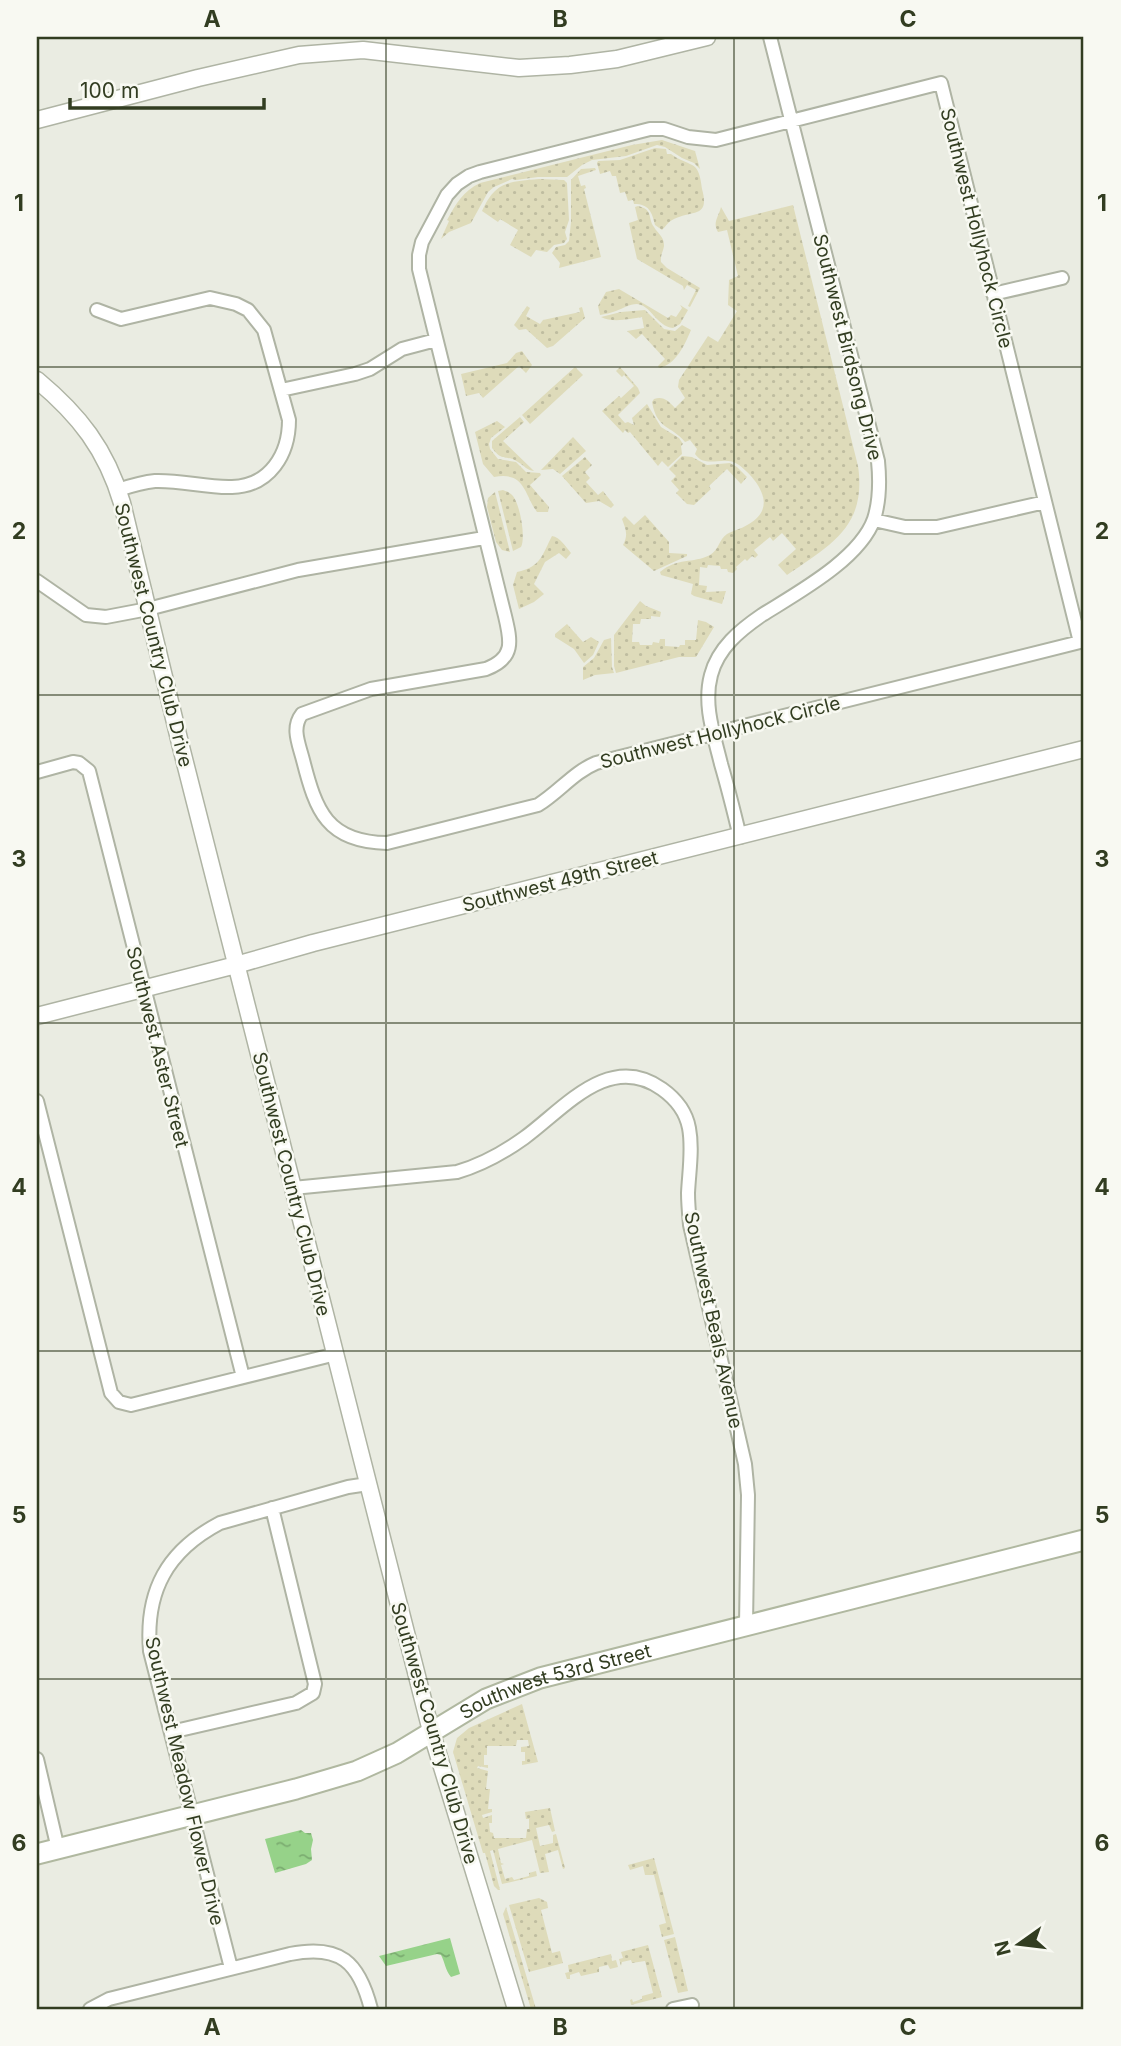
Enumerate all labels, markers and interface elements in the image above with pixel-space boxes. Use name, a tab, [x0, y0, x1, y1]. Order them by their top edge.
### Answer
text: A	[203, 5, 221, 33]
text: B	[552, 5, 568, 33]
text: C	[899, 5, 917, 33]
scale bar	[70, 66, 264, 110]
text: 100 m	[80, 78, 139, 103]
street label: Southwest Hollyhock Circle	[935, 106, 1018, 351]
text: 1	[14, 189, 24, 217]
text: 1	[1097, 189, 1107, 217]
street label: Southwest Birdsong Drive	[808, 232, 887, 463]
street label: Southwest Country Club Drive	[110, 501, 198, 770]
text: 2	[12, 517, 26, 545]
text: 2	[1095, 517, 1109, 545]
street label: Southwest Hollyhock Circle	[598, 691, 843, 774]
text: 3	[12, 845, 26, 873]
text: 3	[1095, 845, 1109, 873]
street label: Southwest 49th Street	[460, 846, 660, 917]
street label: Southwest Aster Street	[121, 944, 194, 1150]
street label: Southwest Country Club Drive	[248, 1050, 336, 1319]
text: 4	[11, 1173, 27, 1201]
text: 4	[1094, 1173, 1110, 1201]
street label: Southwest Beals Avenue	[679, 1210, 748, 1431]
text: 5	[12, 1501, 26, 1529]
text: 5	[1095, 1501, 1109, 1529]
street label: Southwest Country Club Drive	[386, 1600, 483, 1867]
street label: Southwest Meadow Flower Drive	[140, 1635, 229, 1928]
street label: Southwest 53rd Street	[455, 1639, 653, 1724]
text: 6	[12, 1829, 26, 1857]
text: 6	[1095, 1829, 1109, 1857]
north arrow	[984, 1910, 1054, 1980]
text: N	[990, 1938, 1016, 1958]
text: A	[203, 2013, 221, 2041]
text: B	[552, 2013, 568, 2041]
text: C	[899, 2013, 917, 2041]

